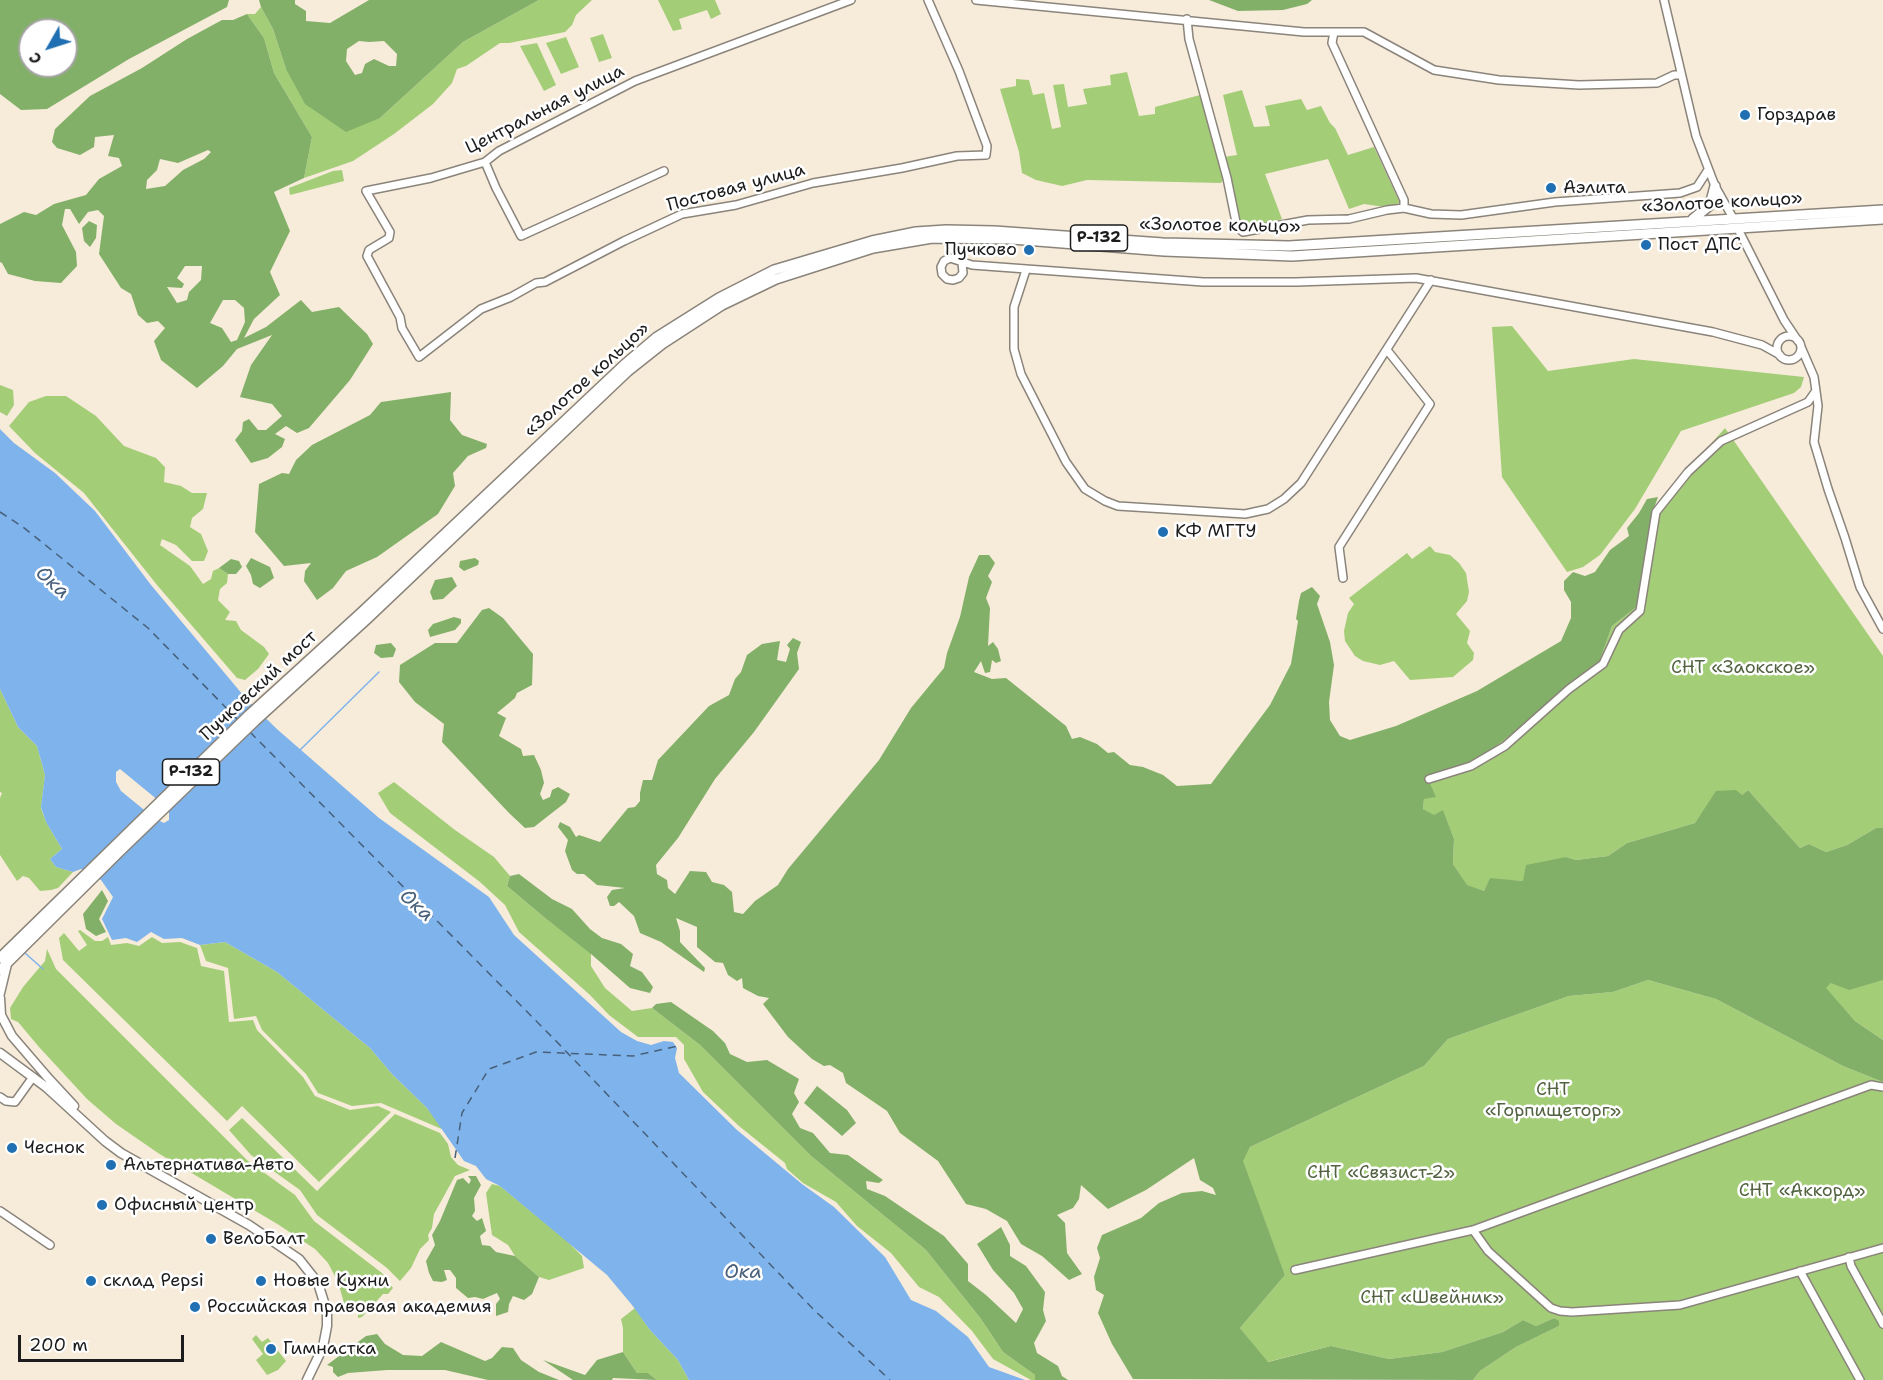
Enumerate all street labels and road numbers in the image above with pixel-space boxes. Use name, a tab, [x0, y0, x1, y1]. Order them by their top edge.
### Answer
street label: Центральная улица	[462, 61, 628, 159]
street label: Постовая улица	[665, 159, 807, 217]
street label: «Золотое кольцо»	[1641, 188, 1803, 218]
street label: «Золотое кольцо»	[1139, 214, 1301, 238]
road number: Р-132	[1070, 225, 1128, 251]
street label: «Золотое кольцо»	[520, 318, 654, 442]
street label: Пучковский мост	[196, 626, 322, 746]
road number: Р-132	[162, 759, 219, 785]

